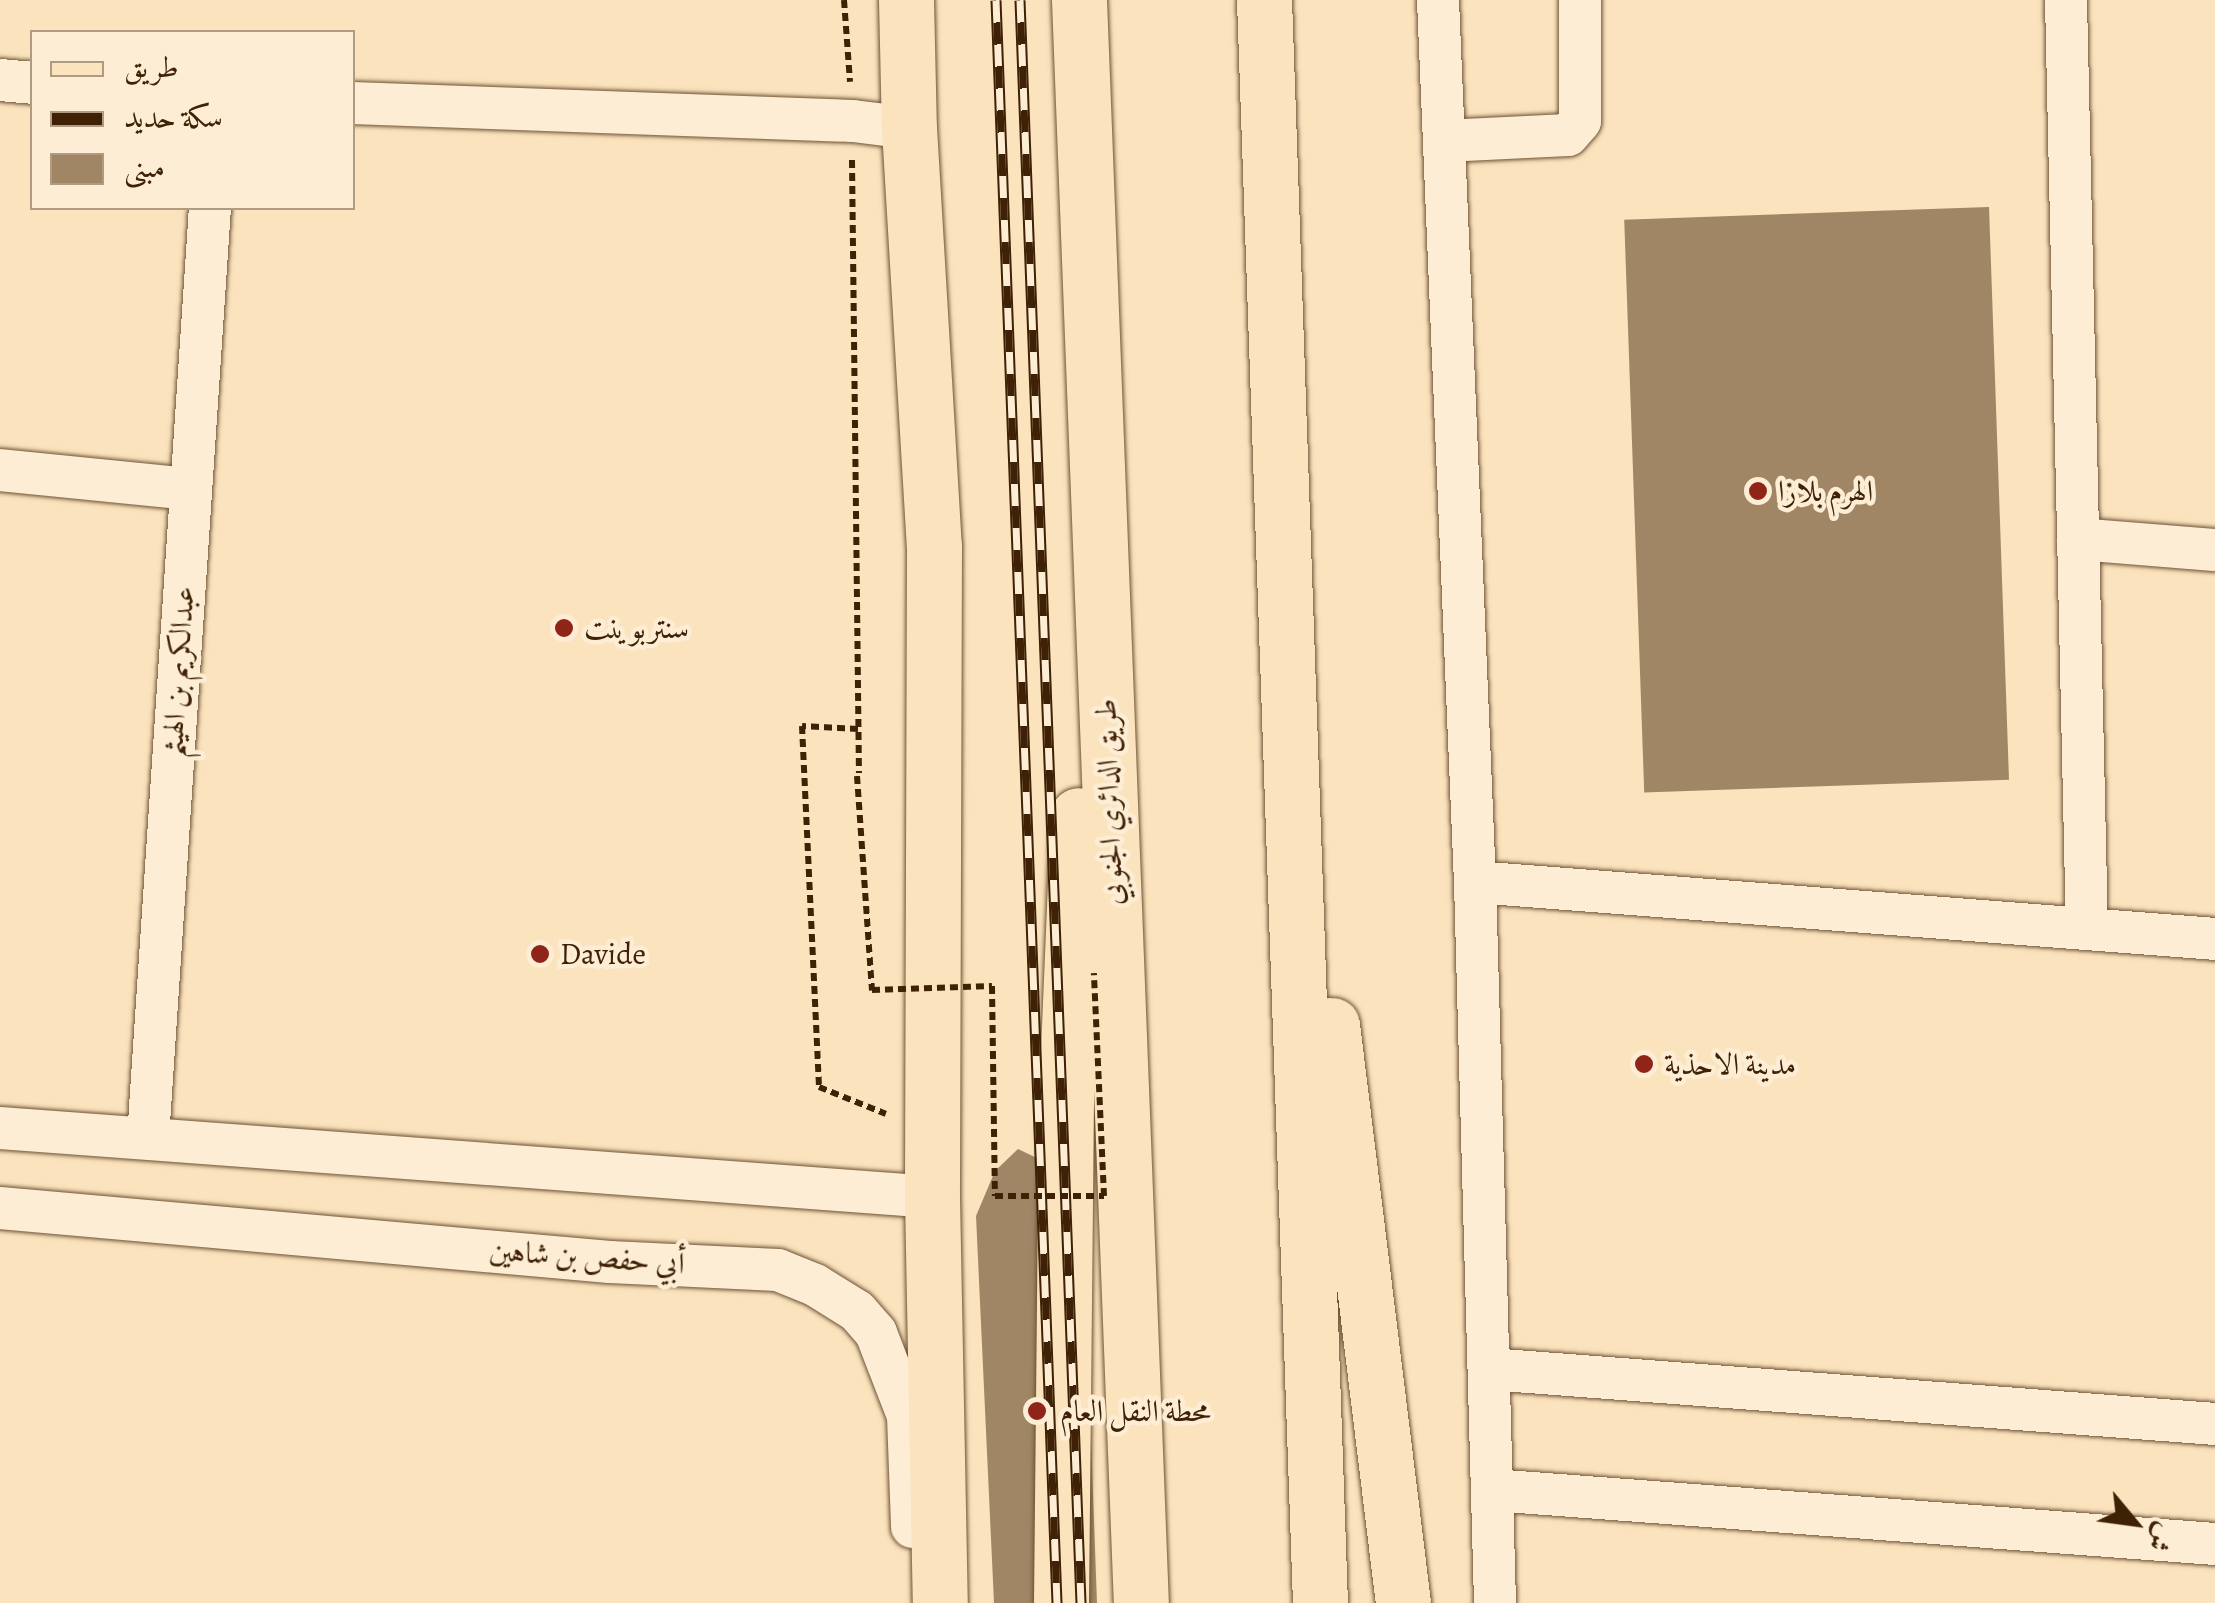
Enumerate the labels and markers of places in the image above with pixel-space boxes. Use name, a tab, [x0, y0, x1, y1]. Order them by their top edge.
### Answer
place label: الهرم بلازا	[1778, 473, 1873, 509]
marker: الهرم بلازا	[1747, 480, 1769, 502]
place label: سنتربوينت	[584, 610, 689, 646]
marker: سنتربوينت	[553, 617, 575, 639]
place label: Davide	[560, 936, 646, 972]
marker: Davide	[529, 943, 551, 965]
place label: مدينة الاحذية	[1664, 1046, 1796, 1082]
marker: مدينة الاحذية	[1633, 1053, 1655, 1075]
place label: محطة النقل العام	[1060, 1393, 1211, 1429]
marker: محطة النقل العام	[1024, 1398, 1050, 1424]

